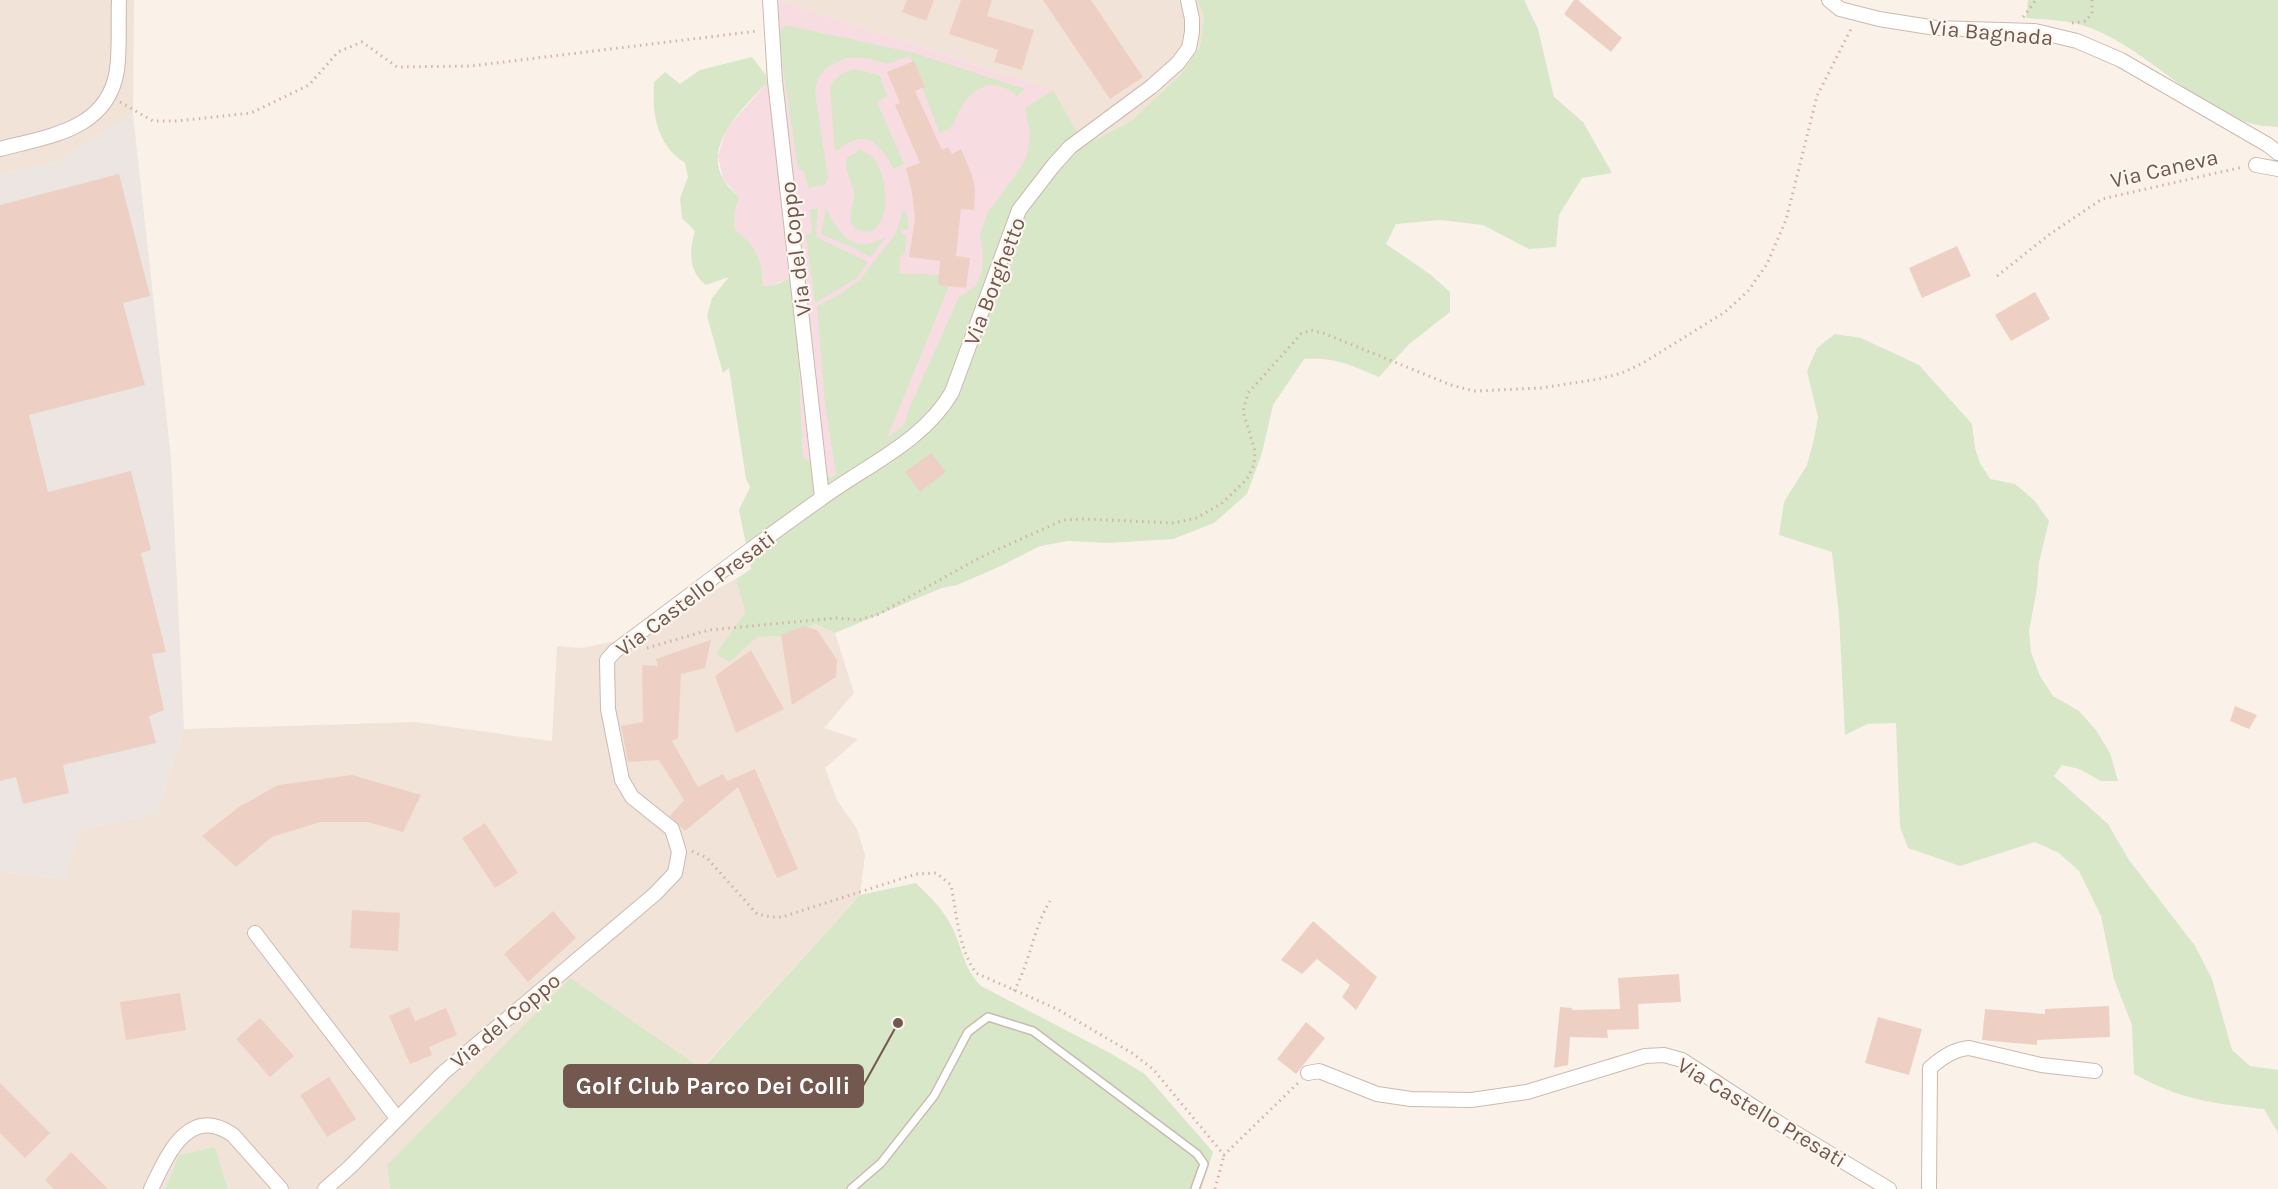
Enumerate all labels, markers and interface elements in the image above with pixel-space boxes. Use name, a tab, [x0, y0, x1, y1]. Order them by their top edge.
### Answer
street label: Via Bagnada	[1928, 15, 2054, 51]
street label: Via Caneva	[2108, 144, 2221, 194]
street label: Via del Coppo	[775, 180, 817, 318]
street label: Via Borghetto	[959, 214, 1031, 349]
street label: Via Castello Presati	[611, 525, 780, 662]
street label: Via del Coppo	[445, 967, 566, 1074]
street label: Via Castello Presati	[1672, 1052, 1851, 1174]
callout: Golf Club Parco Dei Colli	[564, 1065, 863, 1107]
text: Golf Club Parco Dei Colli	[576, 1072, 850, 1100]

